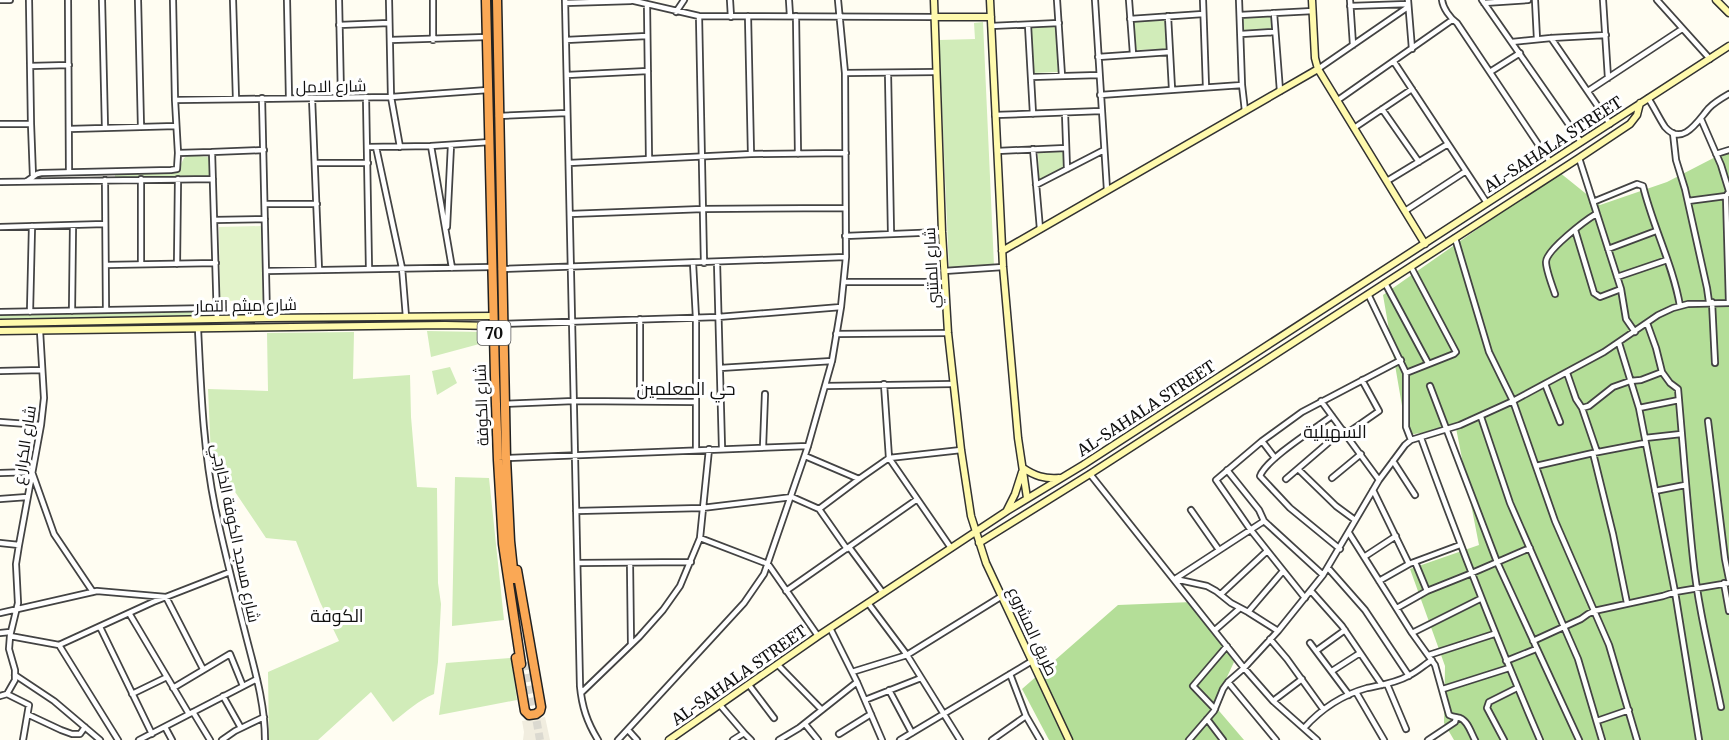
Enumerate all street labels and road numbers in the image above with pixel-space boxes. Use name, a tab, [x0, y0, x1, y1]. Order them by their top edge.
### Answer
street label: شارع الامل	[295, 75, 367, 99]
street label: AL-SAHALA STREET	[1479, 92, 1626, 197]
street label: شارع المتنبي	[919, 227, 947, 309]
street label: شارع ميثم التمار	[194, 294, 297, 318]
road number: 70	[478, 321, 510, 345]
street label: AL-SAHALA STREET	[1072, 356, 1219, 461]
street label: شارع الكوفة	[470, 363, 494, 446]
street label: شارع الكرار ع	[8, 404, 42, 486]
street label: شارع مسجد الكوفة الخارجي	[203, 442, 265, 625]
street label: طريق المشروع	[1002, 583, 1062, 679]
street label: AL-SAHALA STREET	[666, 621, 811, 730]

